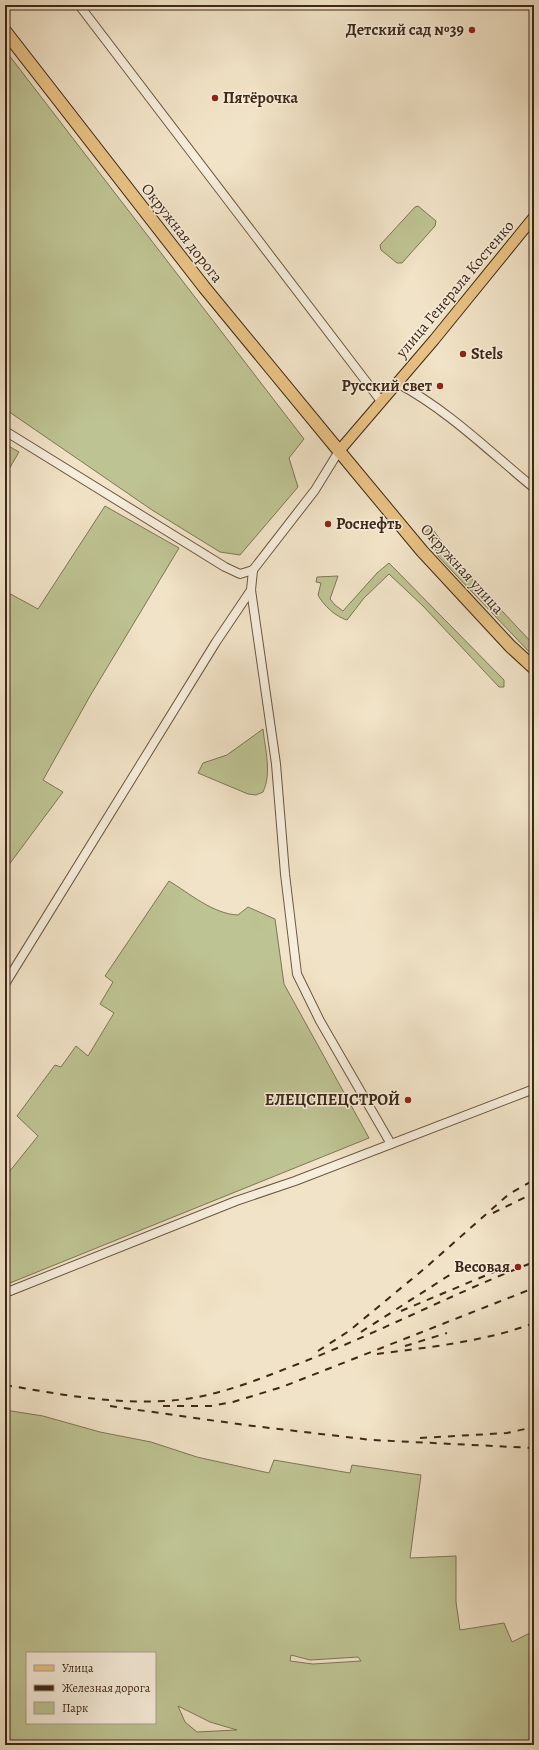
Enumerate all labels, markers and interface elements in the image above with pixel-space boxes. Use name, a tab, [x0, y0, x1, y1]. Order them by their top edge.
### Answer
place label: Детский сад №39	[346, 19, 464, 41]
marker: Детский сад №39	[467, 25, 477, 35]
place label: Пятёрочка	[223, 87, 298, 109]
marker: Пятёрочка	[210, 93, 220, 103]
street label: Окружная дорога	[136, 179, 228, 288]
street label: улица Генерала Костенко	[390, 215, 519, 363]
place label: Stels	[471, 343, 503, 365]
marker: Stels	[458, 349, 468, 359]
place label: Русский свет	[342, 375, 433, 397]
marker: Русский свет	[435, 381, 445, 391]
place label: Роснефть	[336, 513, 402, 535]
marker: Роснефть	[323, 519, 333, 529]
street label: Окружная улица	[415, 519, 509, 620]
place label: ЕЛЕЦСПЕЦСТРОЙ	[265, 1089, 400, 1111]
marker: ЕЛЕЦСПЕЦСТРОЙ	[403, 1095, 413, 1105]
place label: Весовая	[454, 1256, 510, 1278]
marker: Весовая	[513, 1262, 523, 1272]
legend	[26, 1652, 156, 1724]
text: Улица	[62, 1660, 94, 1676]
text: Железная дорога	[62, 1680, 151, 1696]
text: Парк	[62, 1700, 88, 1716]

